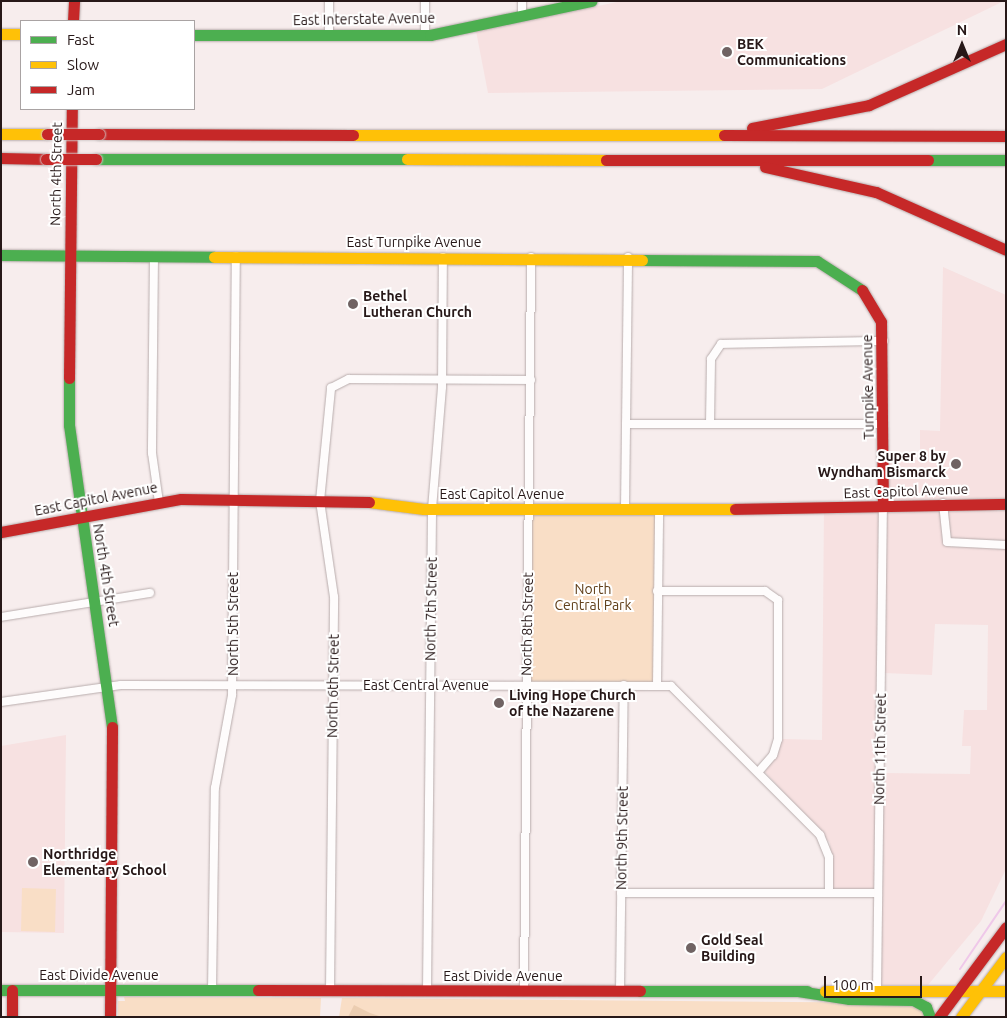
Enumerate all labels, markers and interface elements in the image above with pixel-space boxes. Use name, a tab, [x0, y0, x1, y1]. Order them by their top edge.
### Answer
street label: East Interstate Avenue	[293, 9, 435, 29]
legend	[20, 20, 195, 110]
north arrow	[937, 20, 987, 70]
text: N	[957, 22, 967, 38]
text: Fast	[67, 31, 94, 48]
place label: BEK Communications	[737, 36, 846, 68]
marker: BEK Communications	[721, 46, 733, 58]
text: Slow	[67, 56, 99, 73]
text: Jam	[67, 81, 95, 98]
street label: North 4th Street	[47, 122, 65, 226]
street label: East Turnpike Avenue	[346, 234, 482, 250]
place label: Bethel Lutheran Church	[363, 288, 472, 321]
marker: Bethel Lutheran Church	[347, 298, 359, 310]
street label: Turnpike Avenue	[859, 334, 877, 440]
place label: Super 8 by Wyndham Bismarck	[818, 448, 946, 481]
marker: Super 8 by Wyndham Bismarck	[950, 458, 962, 470]
street label: East Capitol Avenue	[33, 479, 159, 519]
street label: East Capitol Avenue	[843, 480, 969, 502]
street label: East Capitol Avenue	[440, 486, 564, 502]
street label: North 4th Street	[90, 522, 122, 628]
street label: North 7th Street	[422, 557, 440, 661]
street label: North 5th Street	[225, 572, 241, 676]
street label: North 8th Street	[518, 572, 536, 676]
park label: North Central Park	[555, 581, 631, 614]
street label: North 6th Street	[324, 634, 342, 738]
street label: East Central Avenue	[363, 677, 489, 693]
place label: Living Hope Church of the Nazarene	[509, 687, 636, 720]
street label: North 11th Street	[871, 693, 889, 805]
marker: Living Hope Church of the Nazarene	[493, 697, 505, 709]
street label: North 9th Street	[613, 786, 631, 890]
place label: Northridge Elementary School	[43, 846, 166, 879]
marker: Northridge Elementary School	[27, 856, 39, 868]
place label: Gold Seal Building	[701, 932, 763, 964]
marker: Gold Seal Building	[685, 942, 697, 954]
scale bar	[827, 966, 924, 998]
street label: East Divide Avenue	[39, 967, 159, 983]
street label: East Divide Avenue	[443, 968, 563, 984]
text: 100 m	[832, 976, 874, 993]

